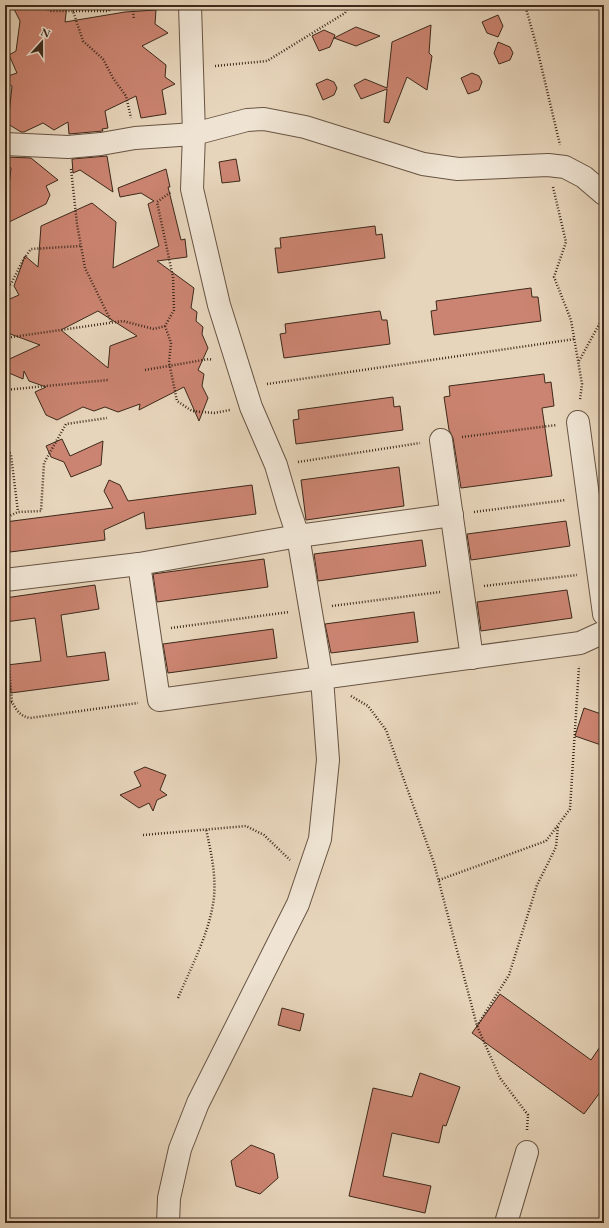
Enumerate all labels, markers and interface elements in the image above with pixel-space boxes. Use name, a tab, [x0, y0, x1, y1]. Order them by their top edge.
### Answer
north arrow	[22, 22, 62, 62]
text: N	[39, 25, 52, 41]

